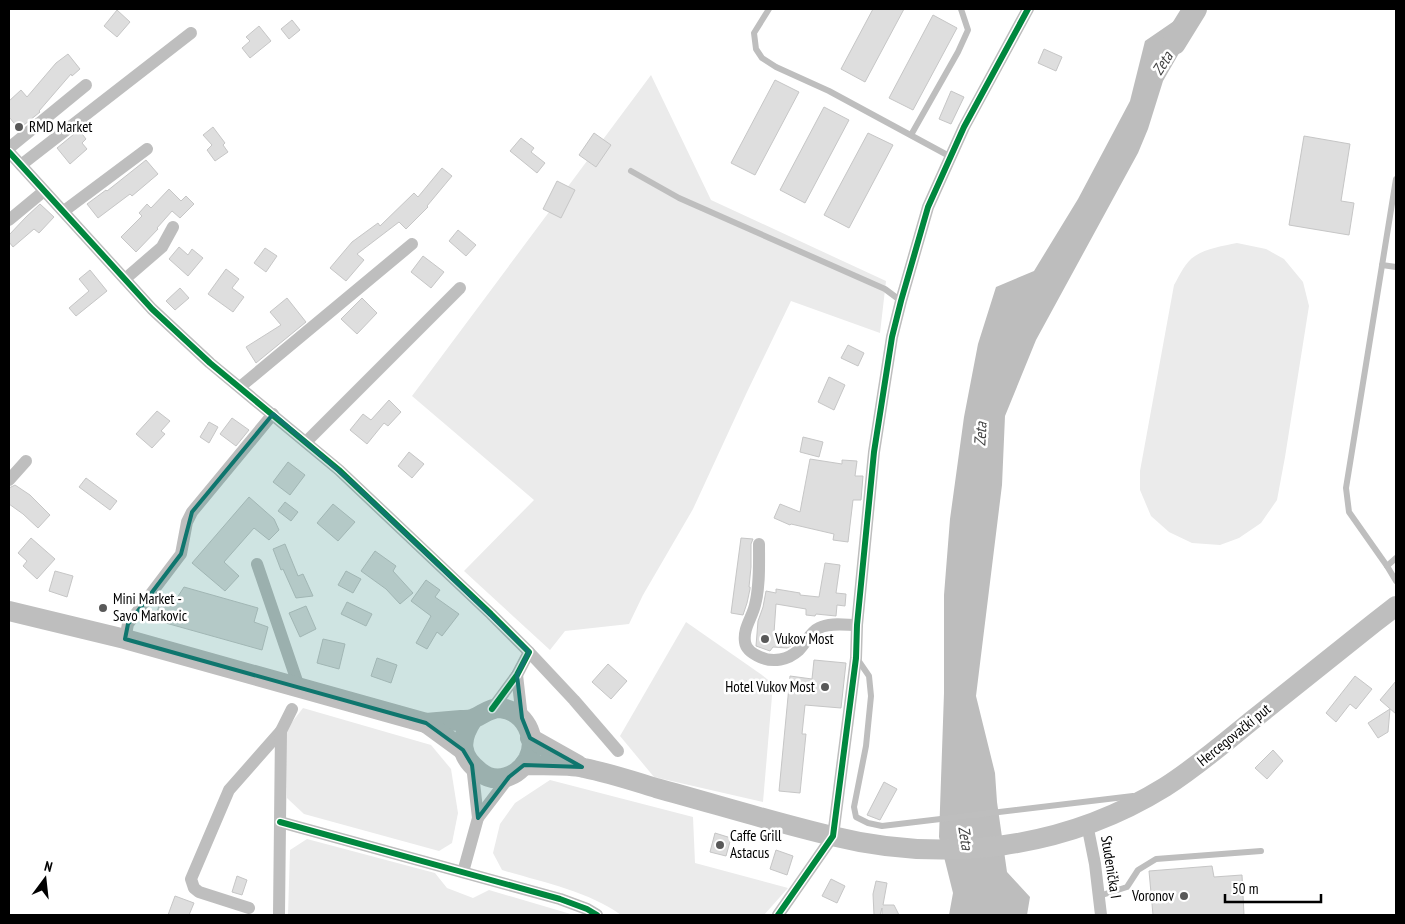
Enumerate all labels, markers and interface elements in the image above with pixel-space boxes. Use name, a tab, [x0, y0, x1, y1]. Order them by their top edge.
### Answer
water label: Zeta	[1147, 46, 1178, 78]
place label: RMD Market	[29, 117, 92, 136]
marker: RMD Market	[13, 121, 25, 133]
water label: Zeta	[969, 420, 991, 446]
place label: Mini Market - Savo Markovic	[113, 589, 188, 625]
marker: Mini Market - Savo Markovic	[97, 602, 109, 614]
place label: Vukov Most	[774, 629, 834, 648]
marker: Vukov Most	[759, 633, 771, 645]
place label: Hotel Vukov Most	[725, 677, 815, 696]
marker: Hotel Vukov Most	[819, 681, 831, 693]
street label: Hercegovački put	[1193, 699, 1274, 770]
water label: Zeta	[954, 825, 978, 853]
place label: Caffe Grill Astacus	[730, 826, 782, 862]
street label: Studenička I	[1097, 834, 1126, 900]
marker: Caffe Grill Astacus	[714, 839, 726, 851]
north arrow	[20, 854, 70, 904]
text: N	[42, 857, 54, 876]
scale bar	[1225, 872, 1321, 904]
text: 50 m	[1232, 879, 1258, 898]
place label: Voronov	[1131, 886, 1174, 905]
marker: Voronov	[1178, 890, 1190, 902]

